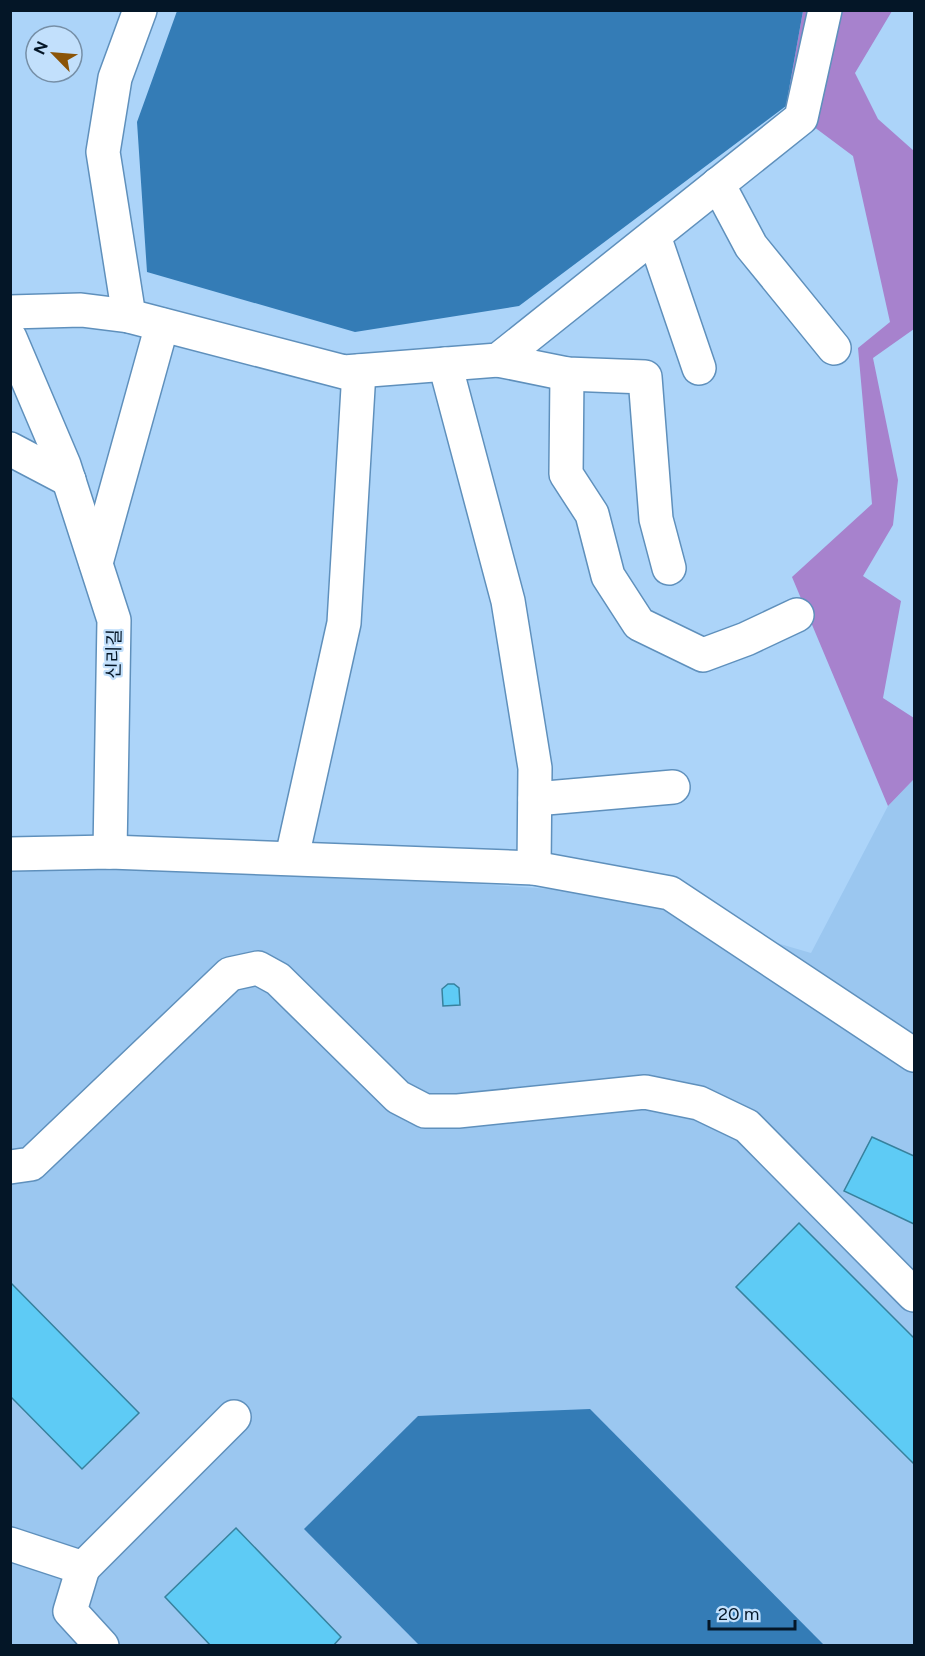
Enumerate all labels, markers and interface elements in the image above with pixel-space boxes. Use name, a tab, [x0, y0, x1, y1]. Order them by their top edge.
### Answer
north arrow	[24, 24, 84, 84]
text: N	[30, 38, 52, 57]
street label: 신리길	[103, 629, 125, 679]
scale bar	[709, 1593, 794, 1631]
text: 20 m	[718, 1603, 759, 1625]

